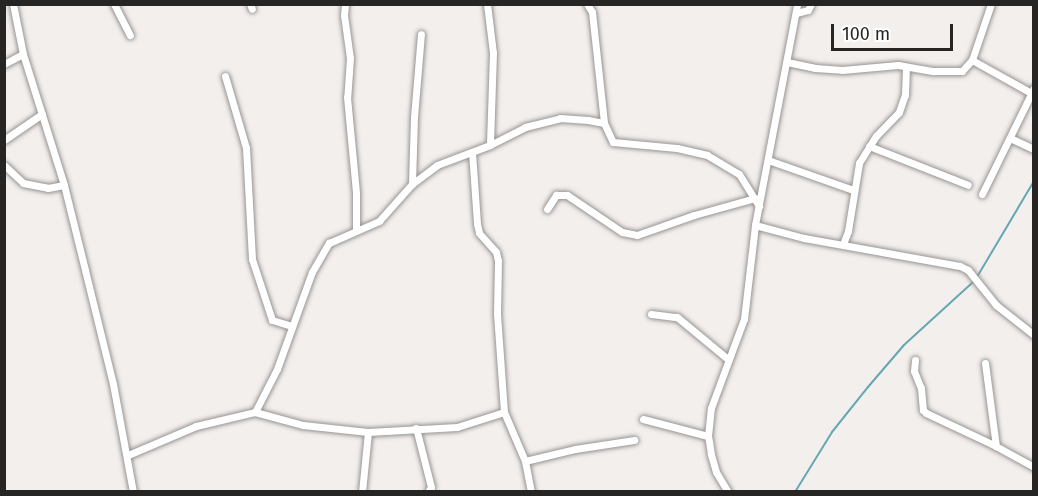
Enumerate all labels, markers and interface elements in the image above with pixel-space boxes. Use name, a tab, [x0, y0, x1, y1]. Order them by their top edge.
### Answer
scale bar	[834, 12, 956, 50]
text: 100 m	[842, 23, 890, 45]

